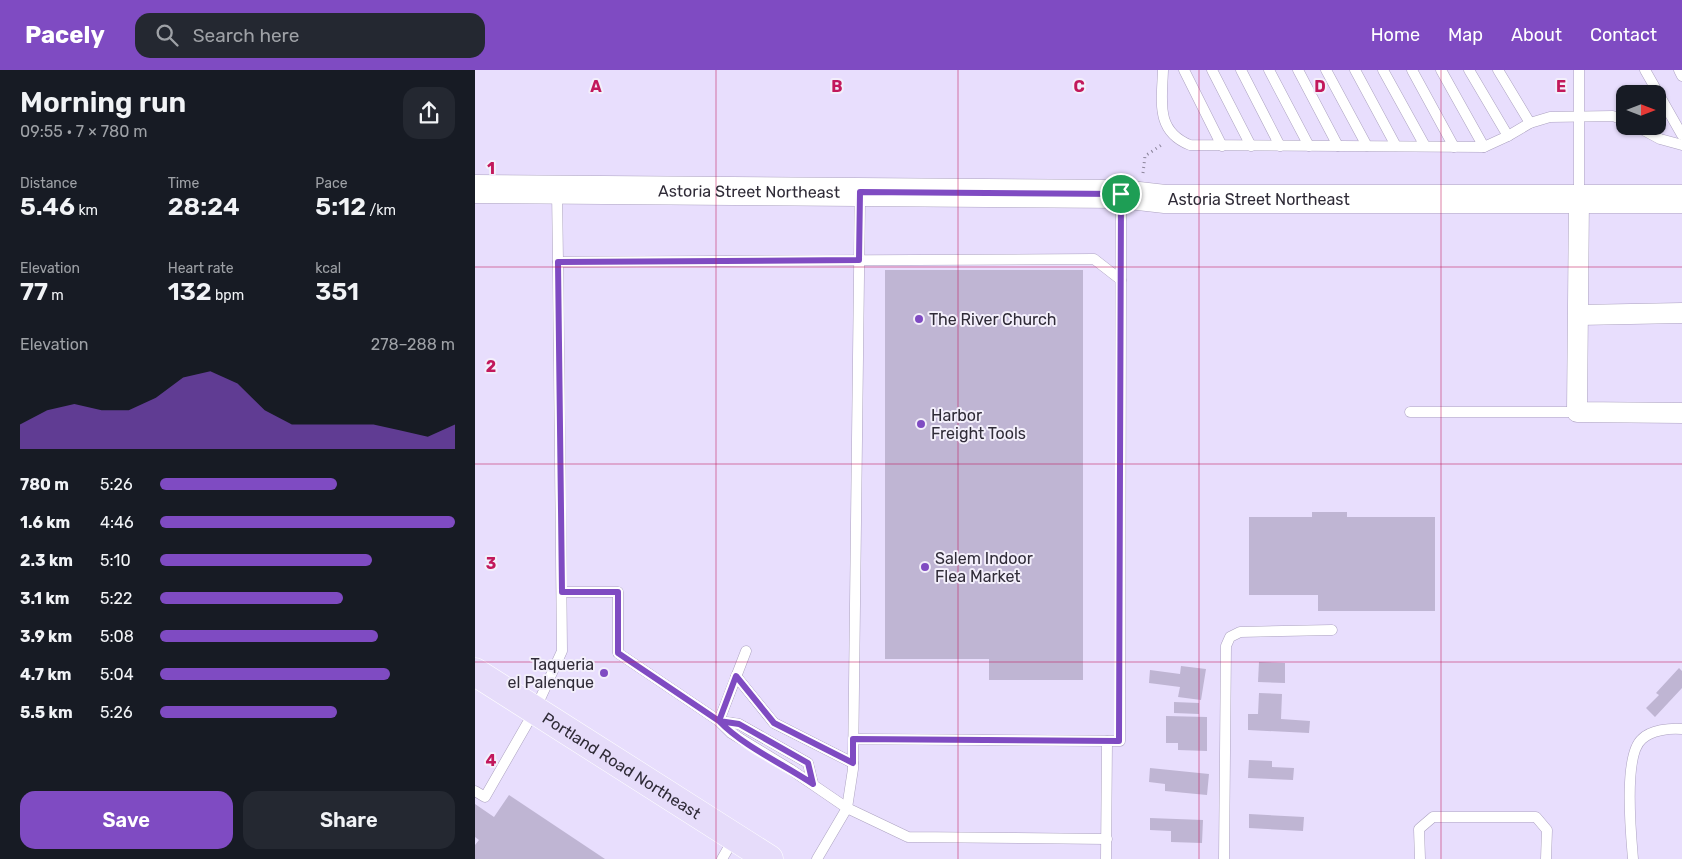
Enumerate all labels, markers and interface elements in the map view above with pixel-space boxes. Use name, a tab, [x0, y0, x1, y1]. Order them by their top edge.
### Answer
search box	[135, 13, 485, 58]
text: Pacely	[25, 21, 105, 49]
icon: search	[153, 21, 181, 49]
text: Search here	[193, 24, 299, 47]
text: Home	[1371, 24, 1420, 46]
text: Map	[1448, 24, 1483, 46]
text: About	[1511, 24, 1562, 46]
text: Contact	[1590, 24, 1657, 46]
text: A	[590, 77, 602, 96]
text: B	[831, 77, 843, 96]
text: C	[1073, 77, 1085, 96]
text: D	[1314, 77, 1326, 96]
text: E	[1556, 77, 1566, 96]
north arrow	[1616, 85, 1666, 135]
map controls	[1616, 85, 1666, 135]
text: Morning run	[20, 86, 186, 119]
button: share	[403, 87, 455, 139]
text: 09:55 · 7 × 780 m	[20, 122, 148, 141]
text: 1	[487, 159, 495, 178]
pin	[1100, 173, 1142, 215]
text: Distance	[20, 175, 77, 192]
text: Time	[168, 175, 199, 192]
text: Pace	[315, 175, 347, 192]
icon: arrive	[1107, 180, 1135, 208]
street label: Astoria Street Northeast	[658, 181, 840, 202]
street label: Astoria Street Northeast	[1168, 190, 1350, 209]
text: 5.46	[20, 192, 75, 221]
text: 28:24	[168, 192, 240, 221]
text: 5:12	[315, 192, 366, 221]
text: km	[75, 202, 98, 219]
text: /km	[366, 202, 396, 219]
text: Elevation	[20, 260, 80, 277]
text: Heart rate	[168, 260, 234, 277]
text: kcal	[315, 260, 341, 277]
text: 77	[20, 277, 48, 306]
text: 132	[168, 277, 212, 306]
text: 351	[315, 277, 359, 306]
text: m	[48, 287, 64, 304]
text: bpm	[212, 287, 244, 304]
place label: The River Church	[929, 310, 1057, 329]
marker: The River Church	[913, 313, 925, 325]
text: Elevation	[20, 335, 89, 354]
text: 278–288 m	[371, 335, 455, 354]
text: 2	[486, 357, 496, 376]
place label: Harbor Freight Tools	[931, 406, 1026, 443]
marker: Harbor Freight Tools	[915, 418, 927, 430]
text: 780 m	[20, 475, 69, 494]
text: 5:26	[100, 475, 133, 494]
text: 1.6 km	[20, 513, 70, 532]
text: 4:46	[100, 513, 134, 532]
place label: Salem Indoor Flea Market	[935, 549, 1033, 586]
text: 2.3 km	[20, 551, 73, 570]
text: 5:10	[100, 551, 131, 570]
text: 3	[486, 554, 496, 573]
marker: Salem Indoor Flea Market	[919, 561, 931, 573]
text: 3.1 km	[20, 589, 69, 608]
text: 5:22	[100, 589, 132, 608]
text: 3.9 km	[20, 627, 72, 646]
text: 5:08	[100, 627, 134, 646]
place label: Taqueria el Palenque	[508, 655, 594, 692]
text: 4.7 km	[20, 665, 71, 684]
text: 5:04	[100, 665, 134, 684]
marker: Taqueria el Palenque	[598, 667, 610, 679]
text: 5.5 km	[20, 703, 73, 722]
text: 5:26	[100, 703, 133, 722]
street label: Portland Road Northeast	[539, 708, 704, 823]
text: 4	[486, 751, 497, 770]
button: Save	[20, 791, 233, 849]
button: Share	[243, 791, 455, 849]

